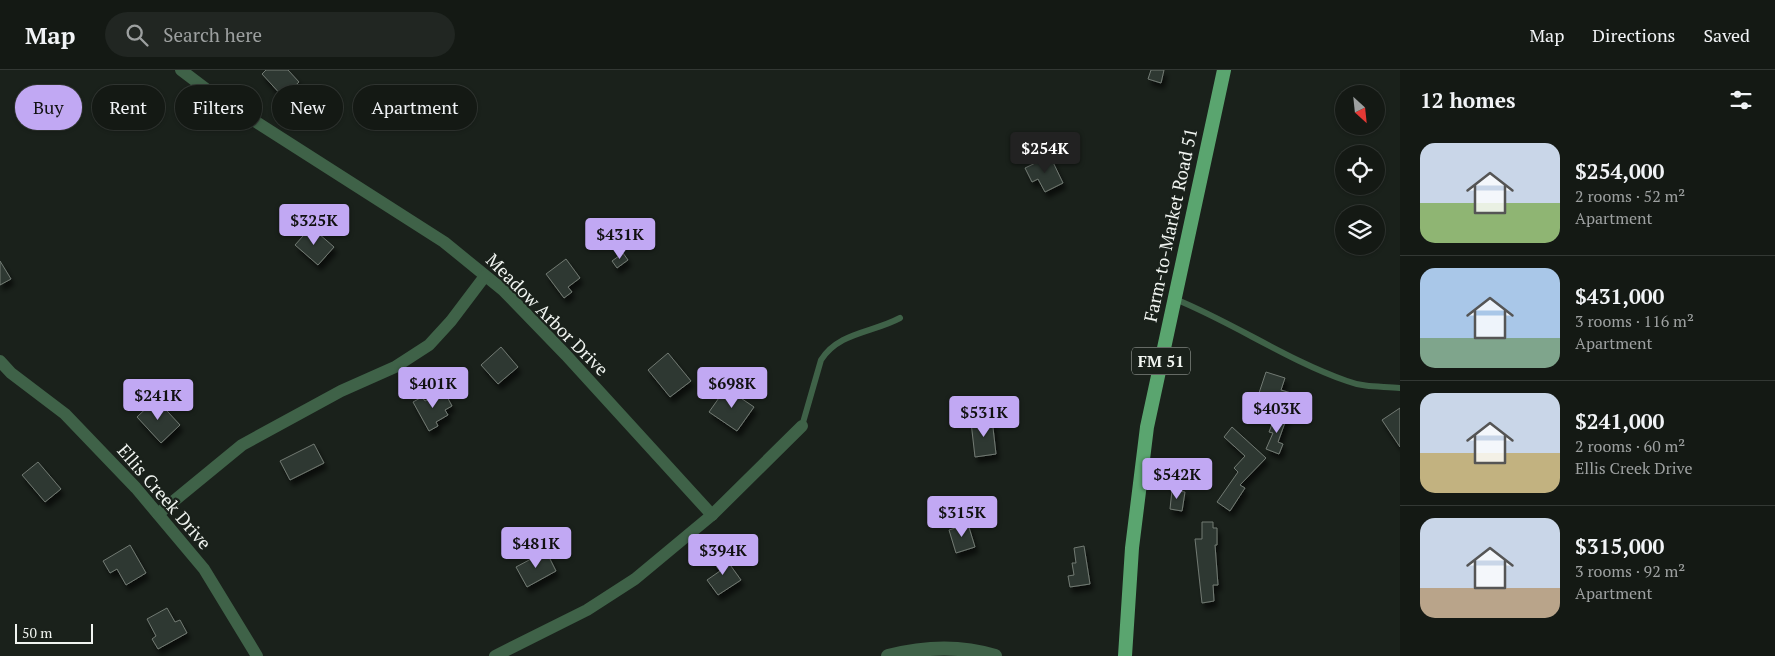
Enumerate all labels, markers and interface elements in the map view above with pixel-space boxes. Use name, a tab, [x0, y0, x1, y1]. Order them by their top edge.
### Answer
search box	[105, 12, 455, 57]
text: Map	[25, 19, 75, 51]
icon: search	[123, 21, 151, 49]
text: Search here	[163, 22, 262, 47]
text: Map	[1529, 23, 1564, 47]
text: Directions	[1592, 23, 1675, 47]
text: Saved	[1703, 23, 1750, 47]
chip: Buy	[15, 85, 82, 130]
chip: Rent	[92, 85, 165, 130]
chip: Filters	[175, 85, 262, 130]
chip: New	[272, 85, 343, 130]
chip: Apartment	[353, 85, 477, 130]
north arrow	[1335, 85, 1385, 135]
map controls	[1335, 85, 1385, 255]
text: 12 homes	[1420, 86, 1516, 114]
icon: filters	[1727, 86, 1755, 114]
street label: Farm-to-Market Road 51	[1138, 126, 1202, 324]
pin: $254K	[1010, 132, 1080, 174]
text: $254K	[1021, 137, 1069, 159]
button: locate	[1335, 145, 1385, 195]
text: $254,000	[1575, 157, 1664, 185]
icon: home	[1460, 163, 1520, 223]
text: 2 rooms · 52 m²	[1575, 185, 1685, 207]
pin: $325K	[279, 204, 349, 246]
button: layers	[1335, 205, 1385, 255]
text: Apartment	[1575, 207, 1652, 229]
text: $325K	[290, 209, 338, 231]
pin: $431K	[585, 218, 655, 260]
text: $431K	[596, 223, 644, 245]
street label: Meadow Arbor Drive	[481, 248, 614, 381]
text: $431,000	[1575, 282, 1664, 310]
icon: home	[1460, 288, 1520, 348]
text: 3 rooms · 116 m²	[1575, 310, 1694, 332]
text: Apartment	[1575, 332, 1652, 354]
road number: FM 51	[1132, 348, 1190, 374]
pin: $401K	[398, 366, 468, 409]
pin: $698K	[697, 366, 767, 409]
text: $401K	[409, 372, 457, 394]
text: $698K	[708, 372, 756, 394]
pin: $241K	[123, 378, 193, 421]
text: $241K	[134, 384, 182, 406]
pin: $403K	[1242, 392, 1312, 434]
pin: $531K	[949, 396, 1019, 438]
text: $403K	[1253, 397, 1301, 419]
text: $531K	[960, 401, 1008, 423]
text: $241,000	[1575, 407, 1664, 435]
icon: home	[1460, 413, 1520, 473]
text: 2 rooms · 60 m²	[1575, 435, 1685, 457]
street label: Ellis Creek Drive	[112, 439, 217, 554]
text: Ellis Creek Drive	[1575, 457, 1692, 479]
pin: $542K	[1142, 458, 1212, 500]
text: $542K	[1153, 463, 1201, 485]
pin: $315K	[927, 496, 997, 538]
text: $315K	[938, 501, 986, 523]
pin: $481K	[501, 526, 571, 569]
text: $481K	[512, 532, 560, 554]
text: $315,000	[1575, 532, 1664, 560]
pin: $394K	[688, 534, 758, 576]
icon: home	[1460, 538, 1520, 598]
text: $394K	[699, 539, 747, 561]
text: 3 rooms · 92 m²	[1575, 560, 1685, 582]
text: Apartment	[1575, 582, 1652, 604]
scale bar	[15, 621, 92, 644]
text: 50 m	[22, 623, 52, 642]

